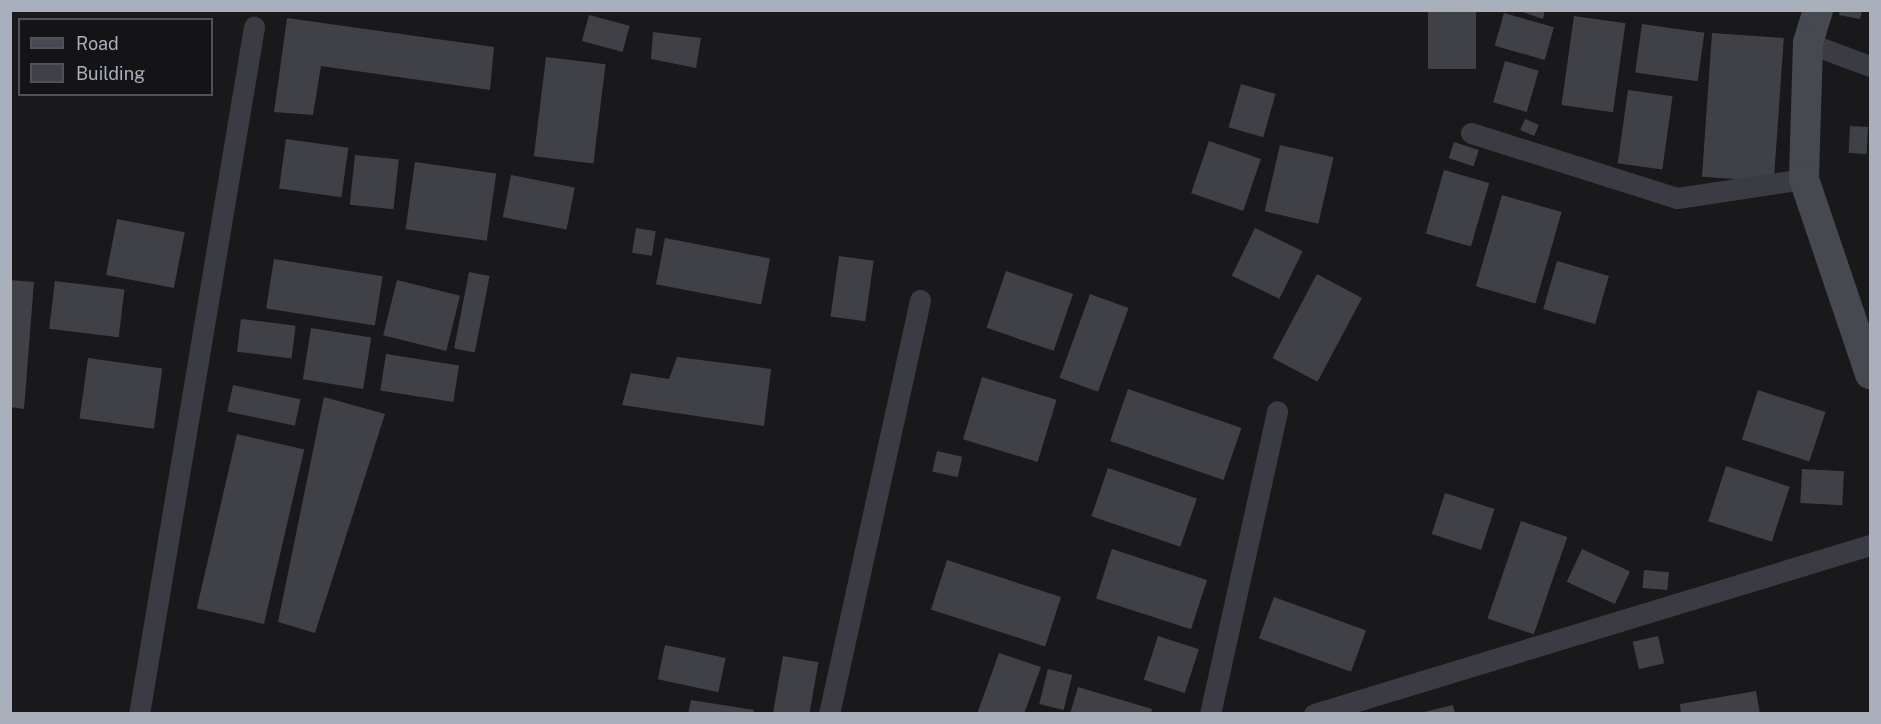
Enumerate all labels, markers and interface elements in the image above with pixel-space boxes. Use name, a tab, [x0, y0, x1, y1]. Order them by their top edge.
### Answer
legend	[18, 18, 213, 96]
text: Road	[76, 33, 119, 54]
text: Building	[76, 63, 145, 84]

